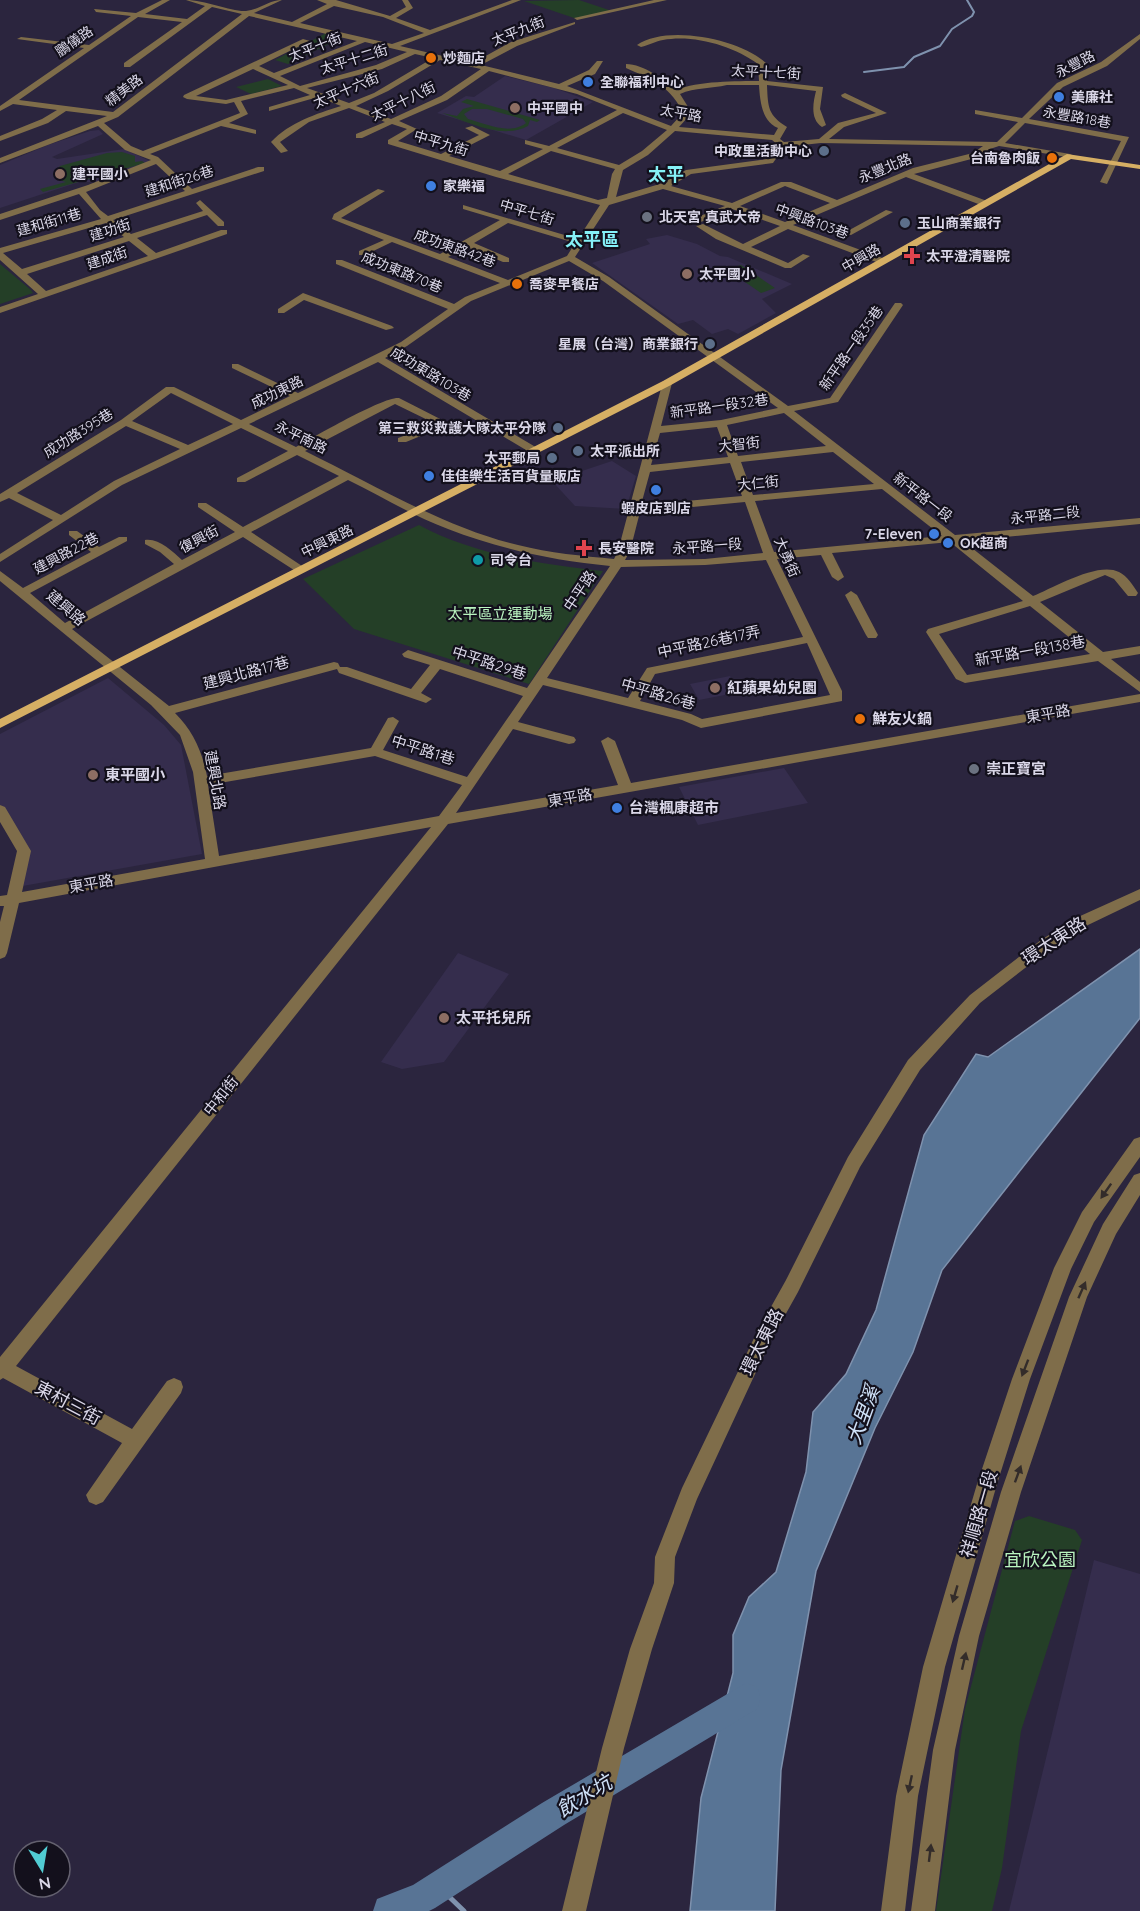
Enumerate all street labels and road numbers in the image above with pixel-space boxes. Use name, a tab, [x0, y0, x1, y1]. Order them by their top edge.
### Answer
street label: 太平九街	[489, 12, 547, 50]
street label: 鵬儀路	[52, 22, 96, 60]
street label: 太平十街	[286, 28, 344, 66]
street label: 太平十二街	[318, 40, 390, 78]
street label: 永豐路	[1052, 46, 1098, 82]
street label: 太平十七街	[731, 61, 801, 83]
street label: 太平十六街	[310, 68, 382, 112]
street label: 精美路	[102, 70, 146, 110]
street label: 太平十八街	[368, 78, 438, 124]
street label: 太平路	[659, 100, 703, 126]
street label: 永豐路18巷	[1042, 102, 1112, 132]
street label: 中平九街	[412, 126, 470, 160]
street label: 永豐北路	[856, 149, 914, 187]
street label: 建和街26巷	[142, 161, 216, 201]
street label: 中平七街	[498, 195, 556, 229]
street label: 中興路103巷	[773, 199, 851, 243]
street label: 建和街11巷	[15, 204, 83, 240]
street label: 建功街	[87, 215, 133, 245]
street label: 成功東路42巷	[412, 225, 498, 271]
street label: 中興路	[838, 240, 884, 276]
street label: 建成街	[84, 243, 130, 273]
street label: 成功東路70巷	[359, 248, 445, 296]
street label: 新平路一段35巷	[815, 302, 887, 394]
street label: 成功東路103巷	[387, 343, 475, 405]
street label: 成功東路	[248, 372, 306, 412]
street label: 新平路一段32巷	[669, 390, 769, 422]
street label: 成功路395巷	[40, 404, 116, 462]
street label: 永平南路	[272, 417, 330, 457]
street label: 大智街	[717, 433, 761, 455]
street label: 新平路一段	[890, 468, 956, 526]
street label: 大仁街	[736, 472, 780, 494]
street label: 永平路二段	[1009, 502, 1081, 528]
street label: 復興街	[176, 521, 222, 557]
street label: 中興東路	[298, 521, 356, 561]
street label: 建興路22巷	[30, 528, 102, 578]
street label: 大勇街	[770, 534, 804, 580]
street label: 永平路一段	[671, 535, 743, 557]
street label: 中平路	[559, 567, 600, 615]
street label: 建興路	[43, 586, 90, 629]
street label: 中平路26巷17弄	[656, 621, 762, 662]
street label: 新平路一段138巷	[973, 631, 1086, 670]
street label: 中平路29巷	[450, 642, 529, 683]
street label: 建興北路17巷	[201, 652, 291, 693]
street label: 中平路26巷	[619, 674, 697, 713]
street label: 東平路	[1024, 700, 1072, 727]
street label: 中平路1巷	[389, 730, 457, 769]
street label: 建興北路	[201, 749, 230, 811]
street label: 東平路	[546, 784, 594, 811]
street label: 東平路	[67, 870, 115, 897]
street label: 環太東路	[1017, 911, 1090, 970]
street label: 中和街	[199, 1072, 242, 1119]
street label: 環太東路	[735, 1304, 788, 1379]
street label: 東村三街	[31, 1376, 105, 1430]
street label: 祥順路一段	[955, 1467, 1002, 1560]

